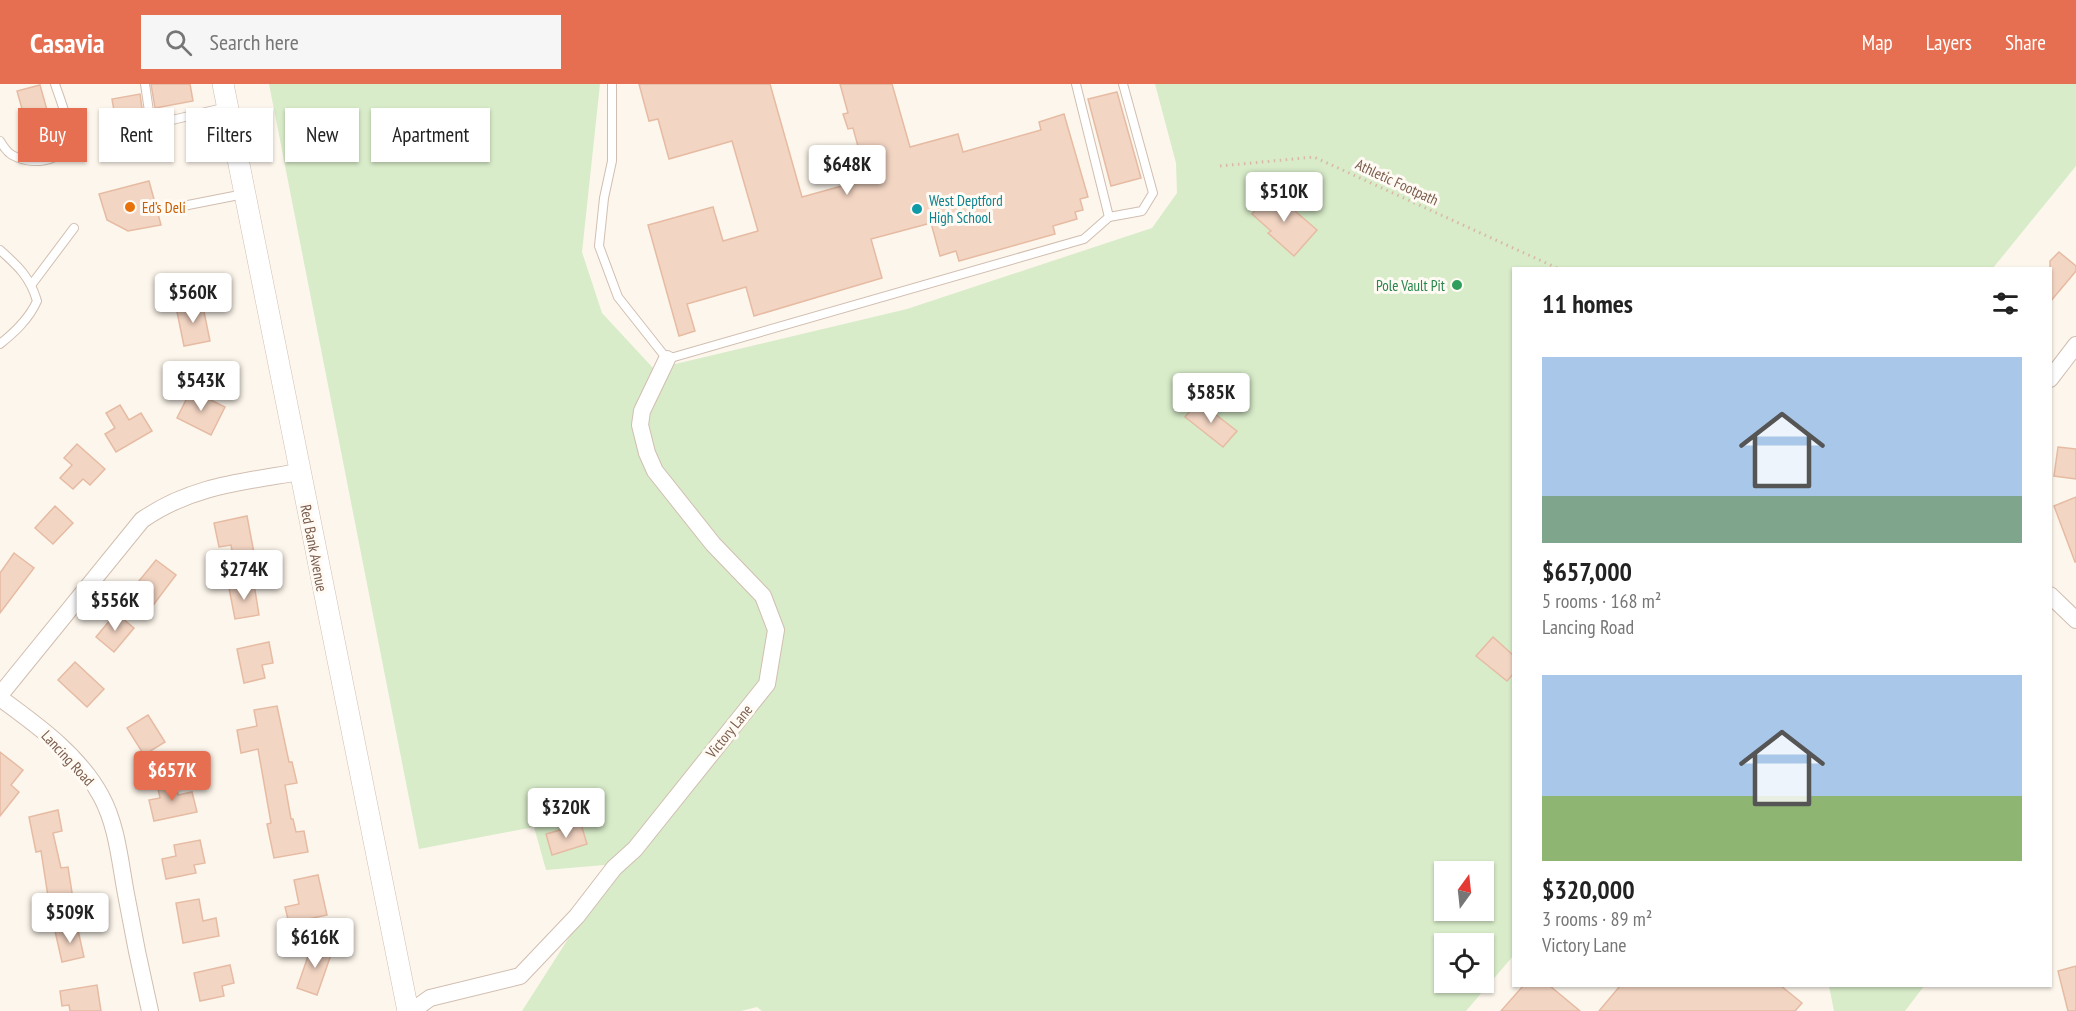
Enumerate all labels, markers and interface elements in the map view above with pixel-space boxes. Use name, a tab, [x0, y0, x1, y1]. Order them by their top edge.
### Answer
search box	[141, 15, 561, 69]
text: Casavia	[30, 24, 105, 61]
icon: search	[162, 26, 195, 59]
text: Search here	[210, 28, 299, 56]
text: Map	[1862, 29, 1893, 56]
text: Layers	[1926, 29, 1972, 56]
text: Share	[2005, 29, 2046, 56]
chip: Buy	[18, 108, 87, 162]
chip: Rent	[99, 108, 174, 162]
chip: Filters	[186, 108, 273, 162]
chip: New	[285, 108, 359, 162]
chip: Apartment	[371, 108, 490, 162]
pin: $648K	[805, 145, 889, 196]
text: $648K	[823, 151, 871, 177]
street label: Athletic Footpath	[1352, 154, 1442, 210]
pin: $510K	[1242, 172, 1326, 223]
text: $510K	[1260, 178, 1308, 204]
place label: West Deptford High School	[929, 191, 1003, 227]
place label: Ed’s Deli	[142, 198, 186, 217]
marker: Ed’s Deli	[123, 200, 137, 214]
marker: West Deptford High School	[910, 202, 924, 216]
pin: $560K	[151, 273, 235, 324]
place label: Pole Vault Pit	[1376, 276, 1445, 295]
marker: Pole Vault Pit	[1450, 278, 1464, 292]
text: $560K	[169, 279, 217, 305]
text: 11 homes	[1542, 287, 1633, 320]
icon: filters	[1989, 287, 2022, 320]
pin: $543K	[159, 361, 243, 412]
text: $543K	[177, 367, 225, 393]
pin: $585K	[1169, 373, 1253, 424]
text: $585K	[1187, 379, 1235, 405]
icon: home	[1728, 396, 1836, 504]
street label: Red Bank Avenue	[296, 503, 332, 593]
pin: $274K	[202, 550, 286, 601]
text: $657,000	[1542, 555, 1632, 588]
text: $274K	[220, 556, 268, 582]
pin: $556K	[73, 581, 157, 632]
text: $556K	[91, 587, 139, 613]
text: 5 rooms · 168 m²	[1542, 588, 1661, 614]
text: Lancing Road	[1542, 614, 1634, 640]
street label: Victory Lane	[701, 700, 756, 762]
icon: home	[1728, 714, 1836, 822]
street label: Lancing Road	[38, 726, 98, 790]
pin: $657K	[130, 751, 214, 802]
text: $657K	[148, 757, 196, 783]
pin: $320K	[524, 788, 608, 839]
text: $320K	[542, 794, 590, 820]
north arrow	[1434, 861, 1494, 921]
map controls	[1434, 861, 1494, 993]
text: $320,000	[1542, 873, 1635, 906]
pin: $509K	[28, 893, 112, 944]
text: $509K	[46, 899, 94, 925]
text: 3 rooms · 89 m²	[1542, 906, 1652, 932]
pin: $616K	[273, 918, 357, 969]
text: $616K	[291, 924, 339, 950]
text: Victory Lane	[1542, 932, 1626, 958]
button: locate	[1434, 933, 1494, 993]

